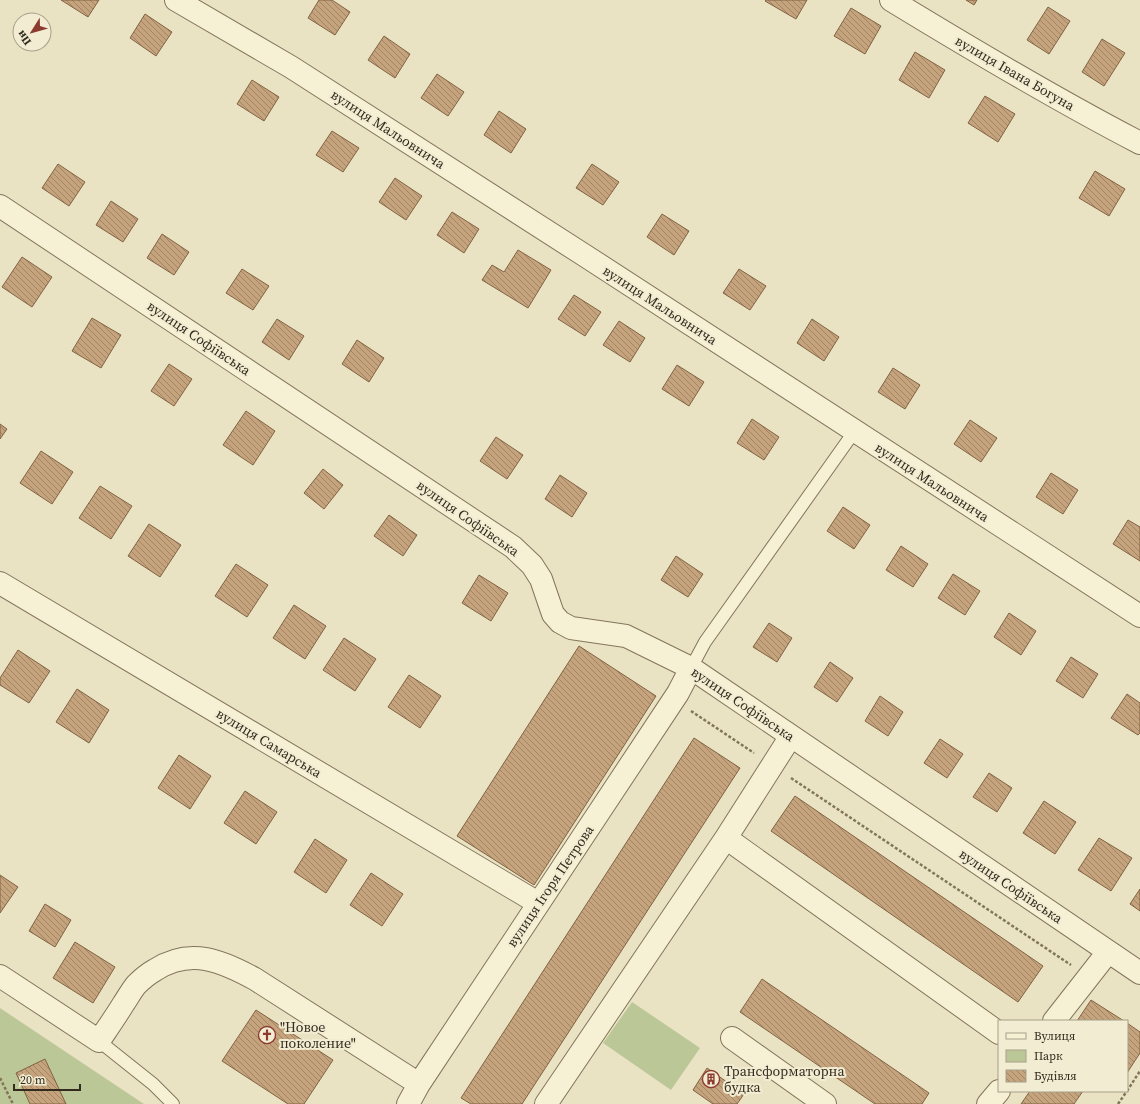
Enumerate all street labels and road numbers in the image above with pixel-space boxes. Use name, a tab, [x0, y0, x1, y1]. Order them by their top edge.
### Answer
street label: вулиця Івана Богуна	[952, 31, 1079, 116]
street label: вулиця Мальовнича	[327, 85, 450, 174]
street label: вулиця Мальовнича	[599, 261, 722, 350]
street label: вулиця Софіївська	[143, 296, 256, 381]
street label: вулиця Мальовнича	[871, 438, 994, 527]
street label: вулиця Софіївська	[413, 475, 524, 561]
street label: вулиця Софіївська	[687, 662, 800, 747]
street label: вулиця Самарська	[212, 704, 326, 783]
street label: вулиця Ігоря Петрова	[502, 820, 599, 951]
street label: вулиця Софіївська	[955, 844, 1068, 929]

